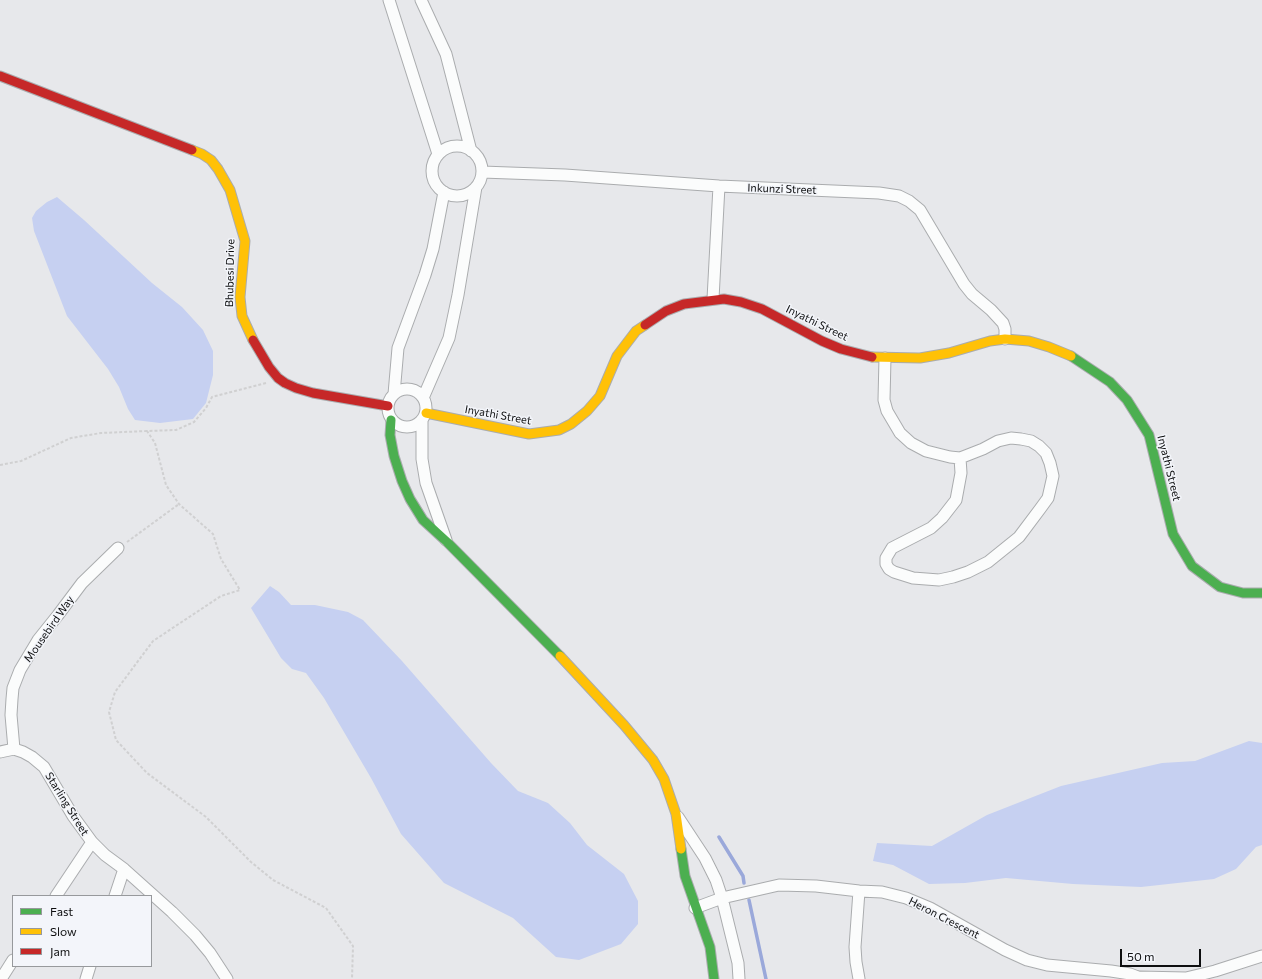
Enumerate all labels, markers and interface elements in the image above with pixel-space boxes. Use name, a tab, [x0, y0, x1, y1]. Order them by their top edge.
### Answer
street label: Inkunzi Street	[747, 181, 817, 197]
street label: Bhubesi Drive	[223, 239, 237, 307]
street label: Inyathi Street	[784, 302, 850, 344]
street label: Inyathi Street	[464, 403, 532, 427]
street label: Inyathi Street	[1154, 434, 1184, 502]
street label: Mousebird Way	[21, 593, 77, 665]
street label: Starling Street	[42, 770, 92, 838]
street label: Heron Crescent	[906, 894, 982, 942]
legend	[12, 895, 152, 967]
text: Fast	[50, 904, 73, 918]
text: Slow	[50, 924, 77, 938]
scale bar	[1122, 941, 1203, 967]
text: Jam	[50, 944, 70, 958]
text: 50 m	[1127, 949, 1155, 963]

